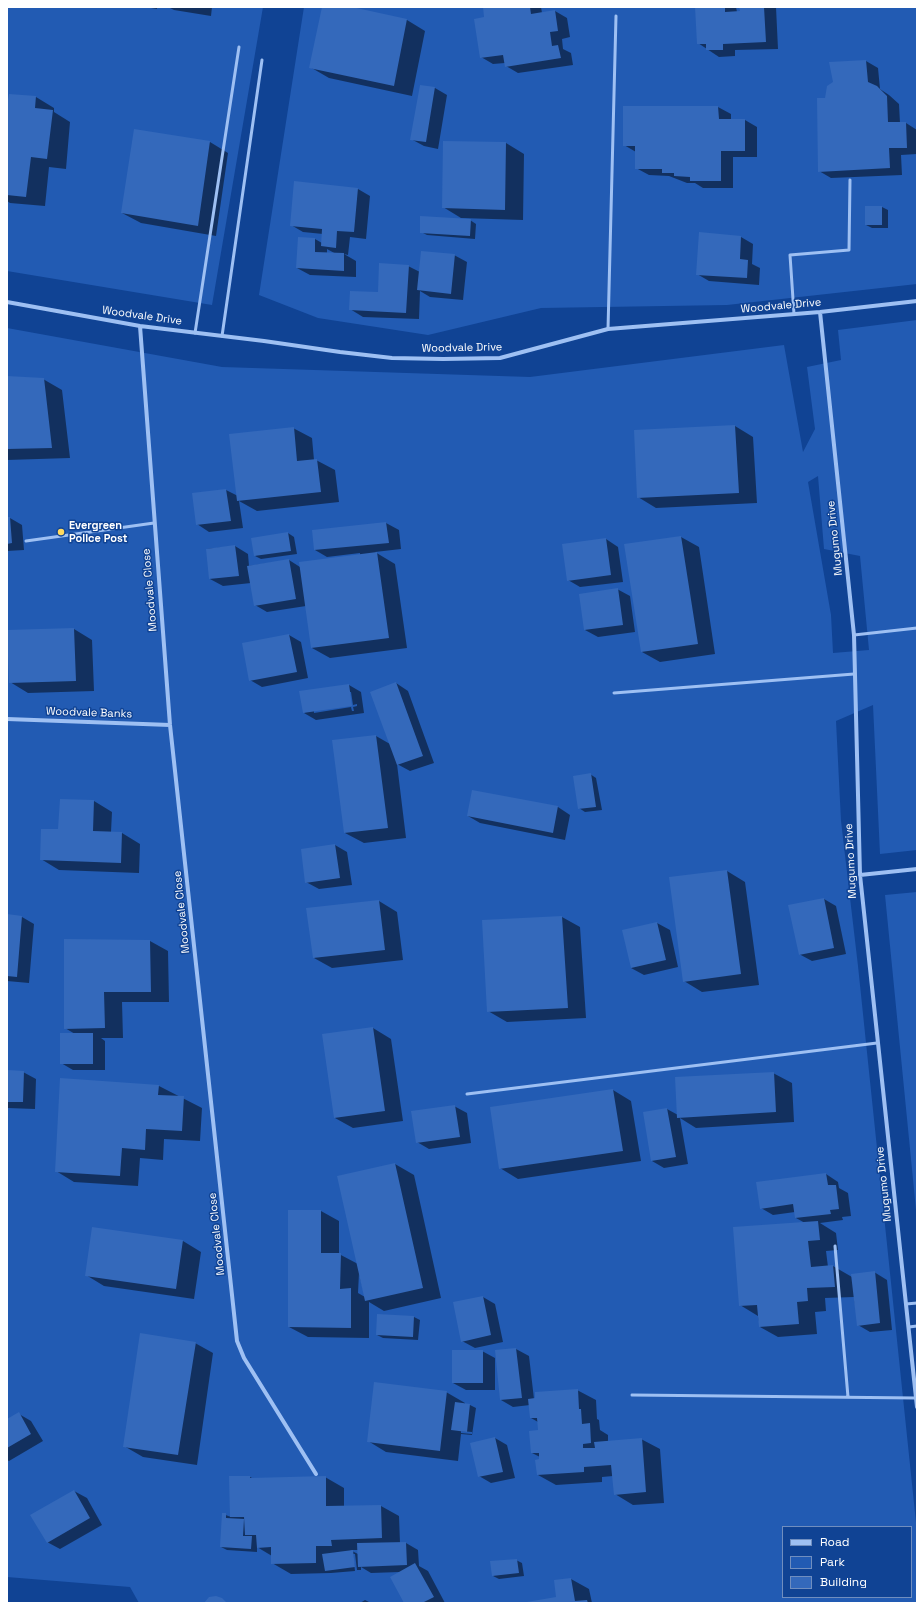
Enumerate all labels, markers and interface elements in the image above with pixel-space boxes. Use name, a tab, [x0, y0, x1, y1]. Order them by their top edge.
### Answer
street label: Woodvale Drive	[740, 296, 822, 316]
street label: Woodvale Drive	[101, 304, 183, 328]
street label: Woodvale Drive	[422, 341, 502, 355]
street label: Mugumo Drive	[824, 500, 846, 576]
place label: Evergreen Police Post	[69, 519, 128, 545]
marker: Evergreen Police Post	[56, 527, 66, 537]
street label: Moodvale Close	[140, 548, 160, 632]
street label: Woodvale Banks	[46, 705, 132, 721]
street label: Mugumo Drive	[842, 823, 860, 899]
street label: Moodvale Close	[171, 870, 193, 954]
street label: Mugumo Drive	[873, 1146, 895, 1222]
street label: Moodvale Close	[206, 1192, 228, 1276]
legend	[782, 1526, 912, 1598]
text: Road	[820, 1534, 849, 1550]
text: Park	[820, 1554, 845, 1570]
text: Building	[820, 1574, 867, 1590]

